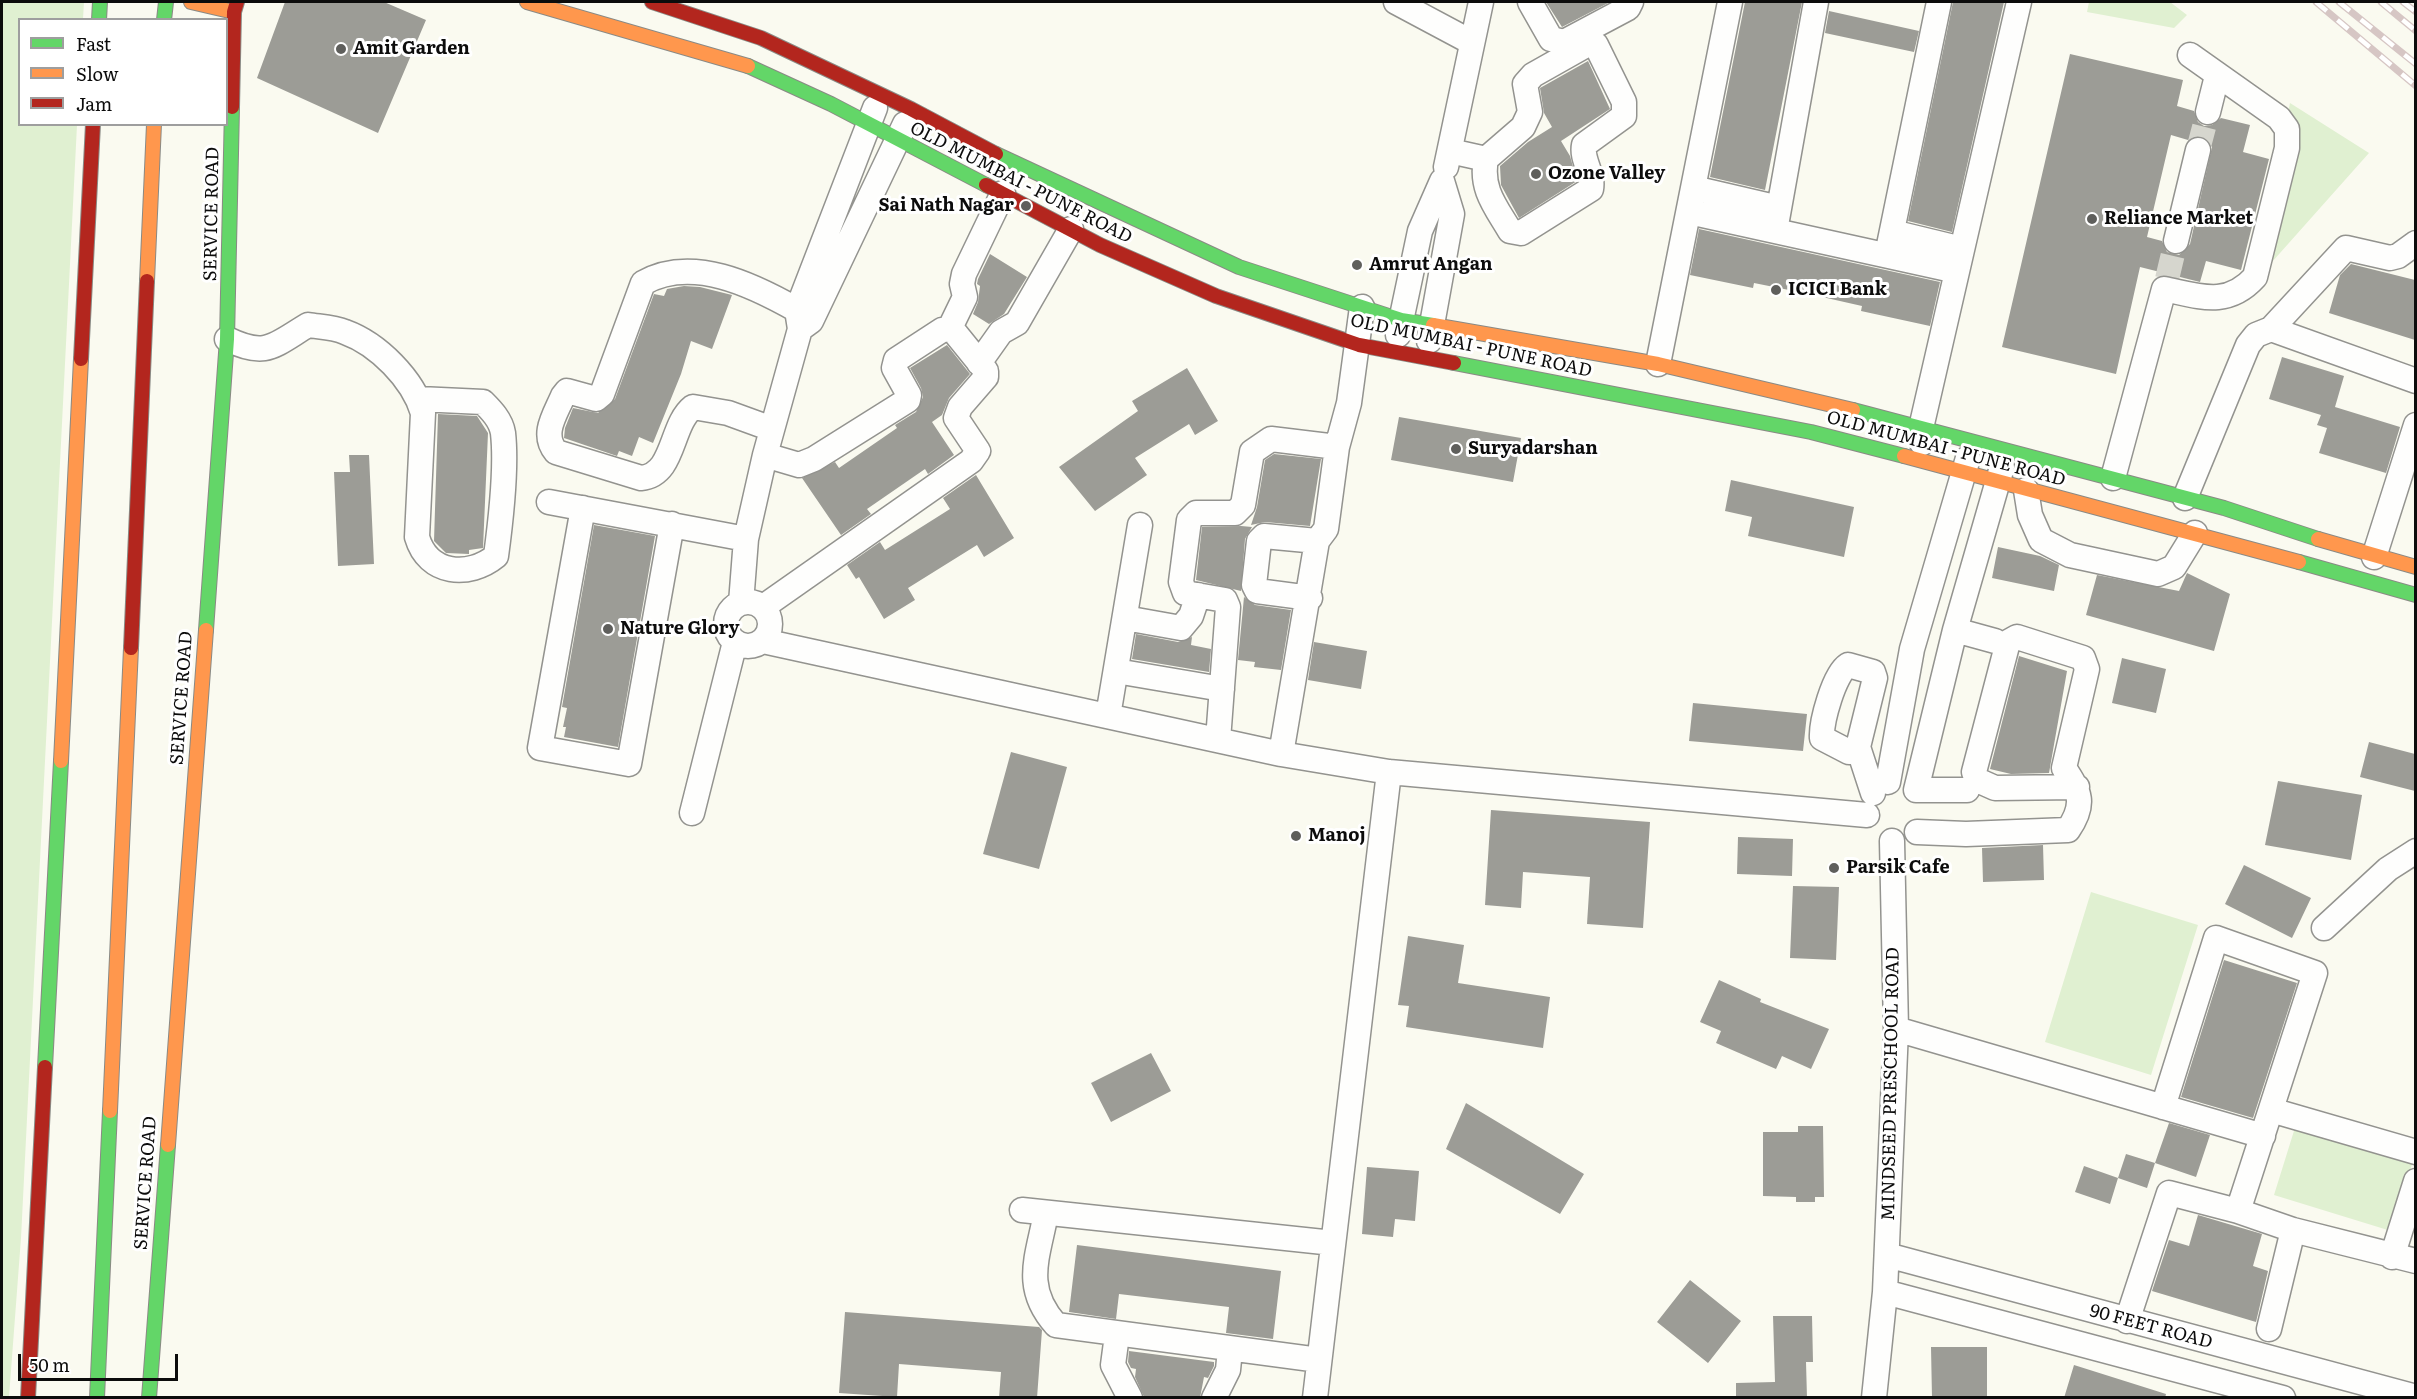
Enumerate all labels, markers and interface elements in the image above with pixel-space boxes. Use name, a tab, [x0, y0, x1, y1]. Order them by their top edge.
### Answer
legend	[18, 18, 228, 126]
text: Fast	[76, 30, 111, 57]
place label: Amit Garden	[353, 38, 470, 60]
marker: Amit Garden	[334, 42, 348, 56]
text: Slow	[76, 60, 118, 87]
text: Jam	[76, 90, 112, 117]
street label: OLD MUMBAI - PUNE ROAD	[906, 117, 1136, 249]
street label: SERVICE ROAD	[200, 147, 224, 281]
place label: Ozone Valley	[1548, 163, 1665, 185]
marker: Ozone Valley	[1529, 167, 1543, 181]
place label: Sai Nath Nagar	[879, 195, 1014, 217]
marker: Sai Nath Nagar	[1019, 199, 1033, 213]
place label: Reliance Market	[2104, 208, 2253, 230]
marker: Reliance Market	[2085, 212, 2099, 226]
place label: Amrut Angan	[1369, 254, 1492, 276]
marker: Amrut Angan	[1350, 258, 1364, 272]
place label: ICICI Bank	[1788, 279, 1887, 301]
marker: ICICI Bank	[1769, 283, 1783, 297]
street label: OLD MUMBAI - PUNE ROAD	[1348, 310, 1594, 382]
street label: OLD MUMBAI - PUNE ROAD	[1824, 407, 2068, 491]
place label: Suryadarshan	[1468, 438, 1598, 460]
marker: Suryadarshan	[1449, 442, 1463, 456]
place label: Nature Glory	[620, 618, 740, 640]
marker: Nature Glory	[601, 622, 615, 636]
street label: SERVICE ROAD	[167, 630, 197, 766]
place label: Manoj	[1308, 825, 1365, 847]
marker: Manoj	[1289, 829, 1303, 843]
place label: Parsik Cafe	[1846, 857, 1950, 879]
marker: Parsik Cafe	[1827, 861, 1841, 875]
street label: MINDSEED PRESCHOOL ROAD	[1878, 947, 1904, 1221]
street label: SERVICE ROAD	[131, 1115, 161, 1251]
street label: 90 FEET ROAD	[2087, 1300, 2215, 1354]
scale bar	[21, 1342, 182, 1380]
text: 50 m	[29, 1351, 70, 1378]

